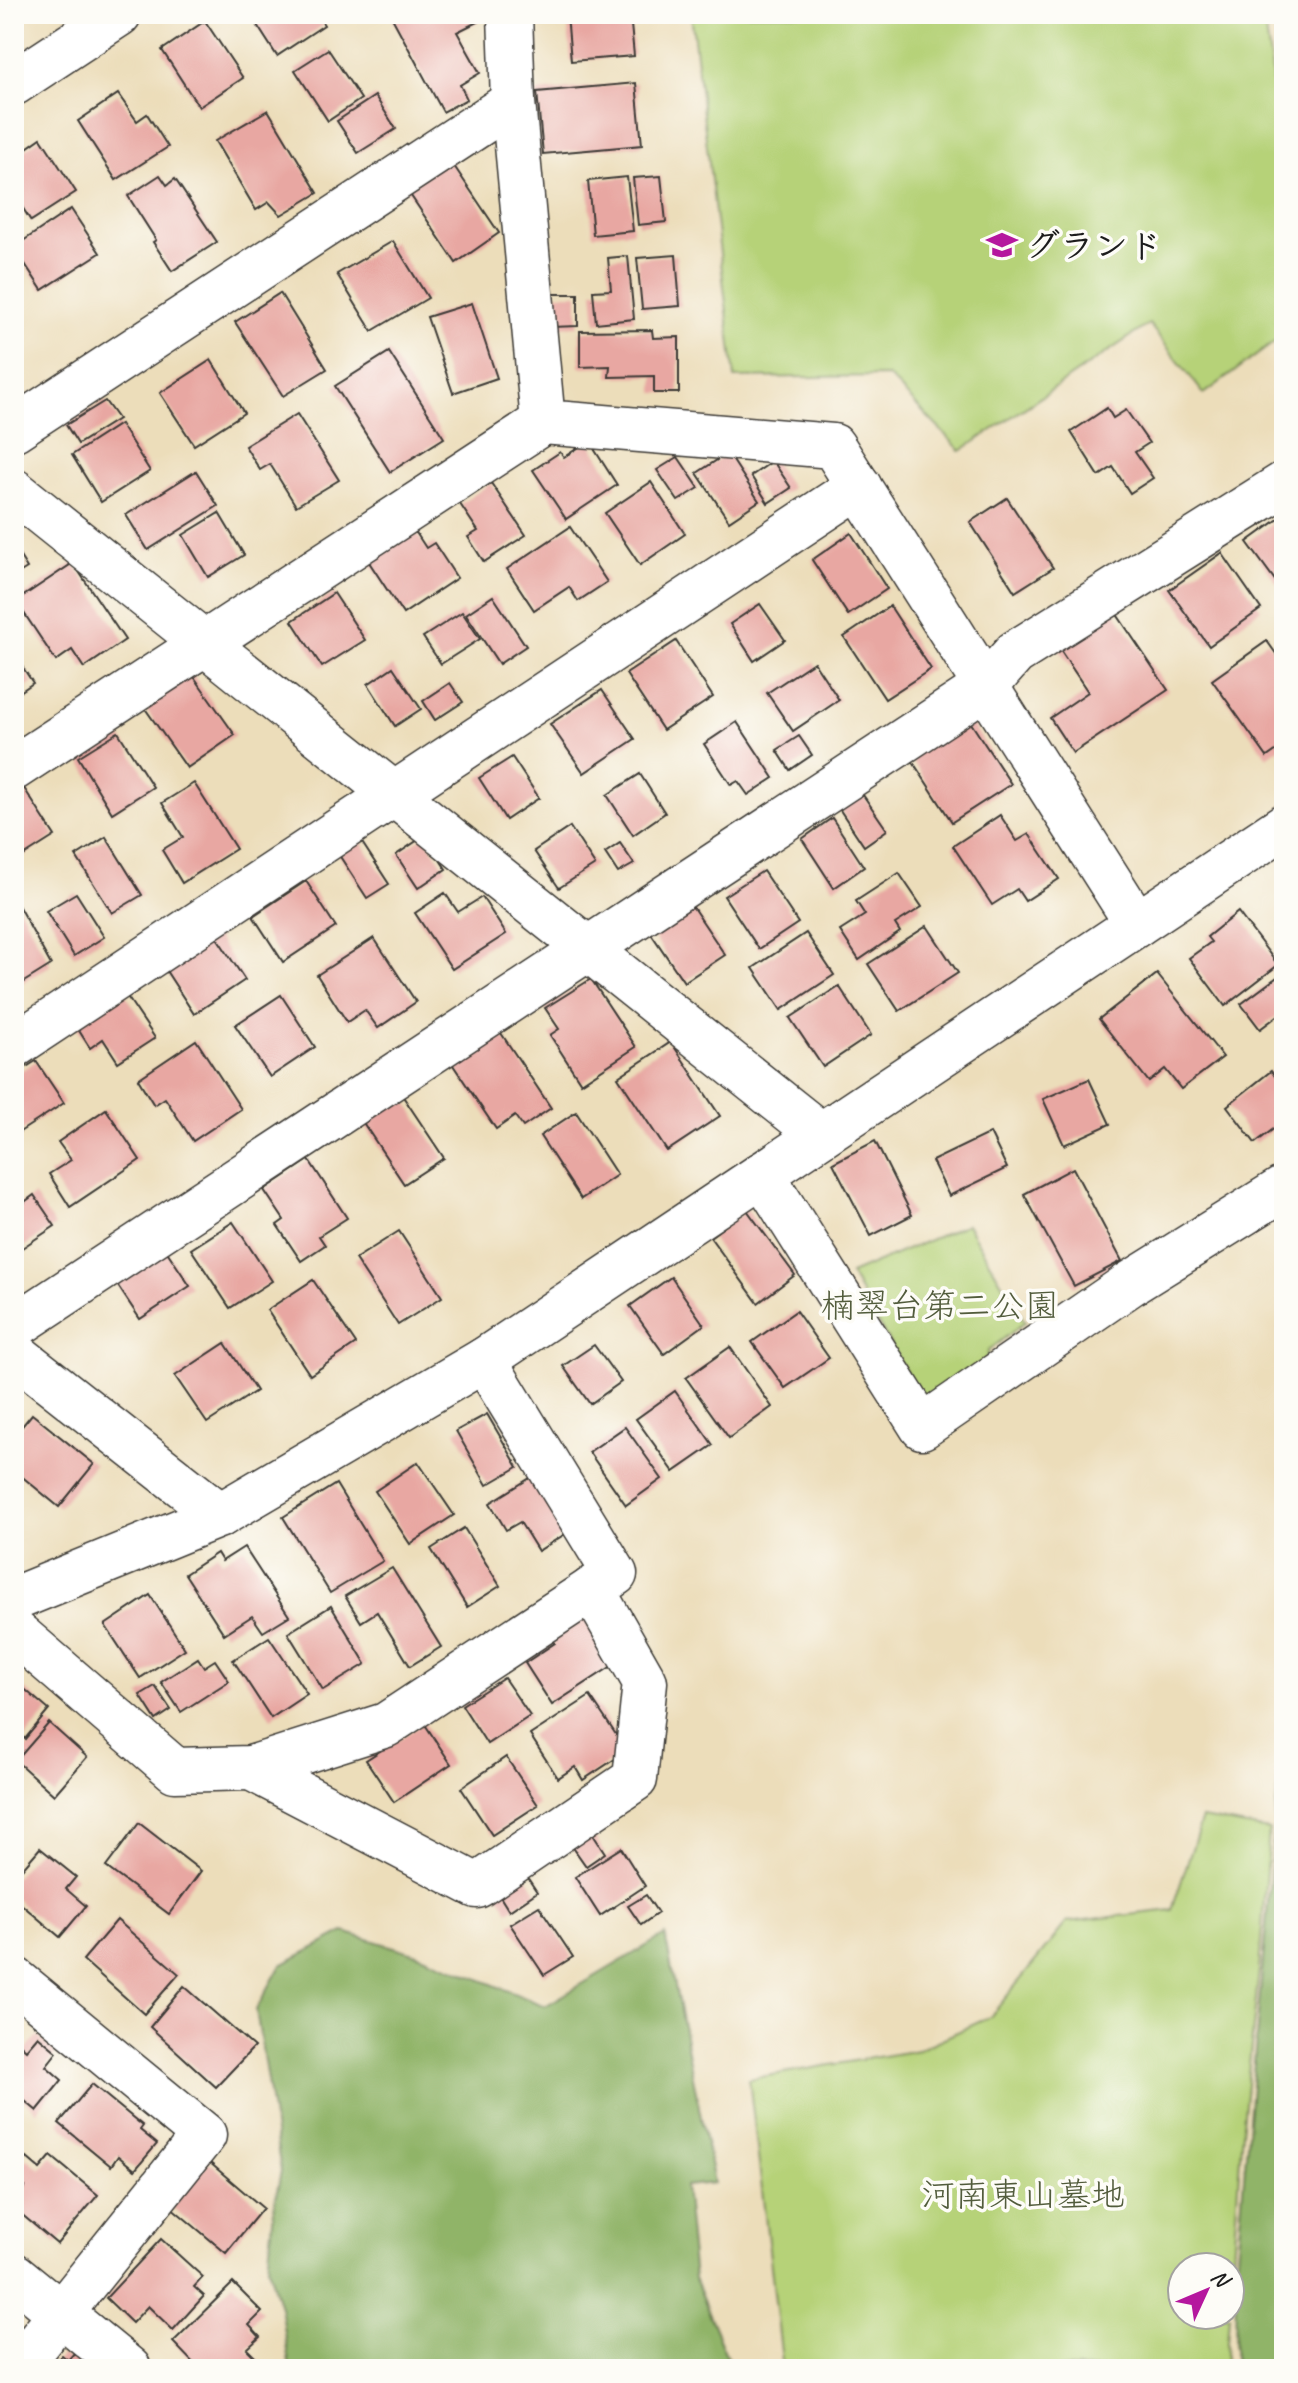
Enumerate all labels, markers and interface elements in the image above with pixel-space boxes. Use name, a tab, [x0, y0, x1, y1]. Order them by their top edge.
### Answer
place label: グランド	[1026, 224, 1162, 267]
school or university icon: グランド	[985, 228, 1019, 262]
park label: 楠翠台第二公園	[821, 1284, 1059, 1327]
park label: 河南東山墓地	[921, 2173, 1125, 2216]
north arrow	[1166, 2251, 1246, 2331]
text: N	[1205, 2263, 1237, 2295]

